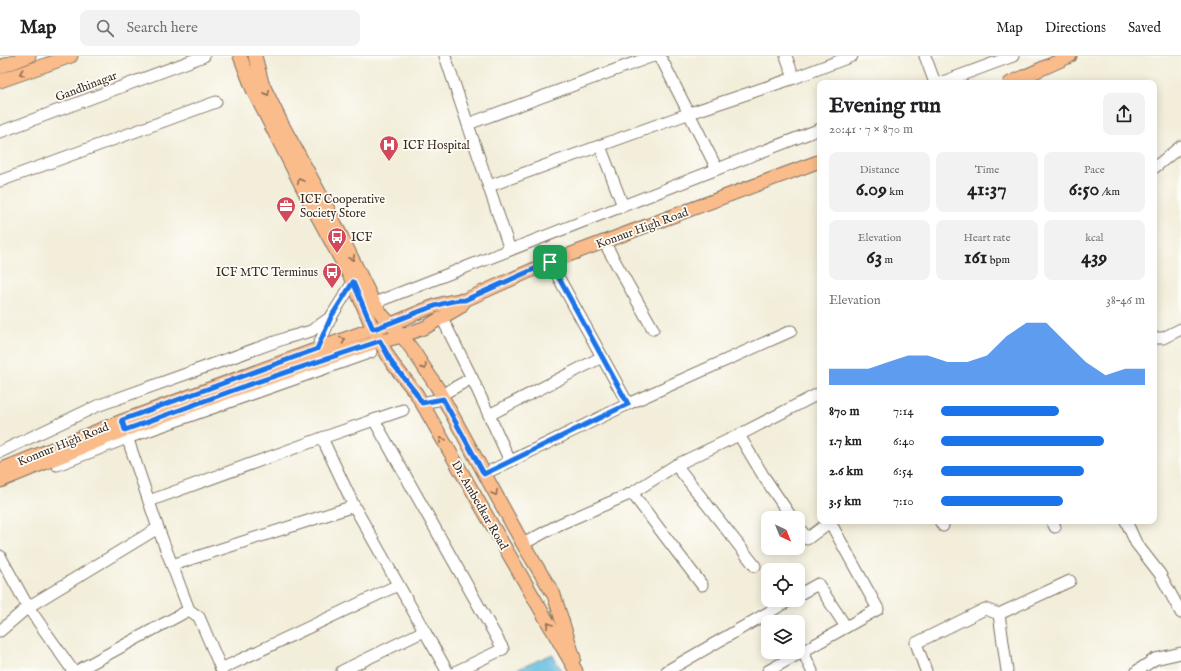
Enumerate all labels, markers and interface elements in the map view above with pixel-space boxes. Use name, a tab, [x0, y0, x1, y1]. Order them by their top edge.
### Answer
search box	[80, 10, 360, 46]
text: Map	[20, 16, 56, 40]
icon: search	[94, 17, 116, 39]
text: Search here	[126, 18, 198, 37]
text: Map	[996, 19, 1023, 37]
text: Directions	[1045, 19, 1106, 37]
text: Saved	[1128, 19, 1161, 37]
one-way arrow	[19, 68, 26, 77]
street label: Gandhinagar	[53, 68, 120, 105]
one-way arrow	[262, 89, 269, 96]
text: Evening run	[829, 92, 941, 120]
button: share	[1103, 93, 1145, 135]
text: 20:41 · 7 × 870 m	[829, 121, 913, 138]
hospital icon: ICF Hospital	[378, 134, 400, 162]
place label: ICF Hospital	[403, 138, 471, 154]
text: Distance	[860, 163, 900, 177]
text: Time	[975, 163, 999, 177]
text: Pace	[1084, 163, 1105, 177]
text: 6.09	[856, 177, 887, 202]
text: 41:37	[967, 177, 1007, 202]
text: 6:50	[1069, 177, 1099, 202]
one-way arrow	[297, 178, 305, 186]
text: km	[887, 185, 904, 199]
text: /km	[1099, 185, 1120, 199]
place label: ICF Cooperative Society Store	[300, 192, 386, 221]
office icon: ICF Cooperative Society Store	[275, 195, 297, 223]
street label: Konnur High Road	[594, 205, 691, 252]
bus stop icon: ICF	[326, 226, 348, 254]
place label: ICF	[351, 230, 373, 245]
text: Elevation	[858, 231, 901, 245]
text: Heart rate	[964, 231, 1010, 245]
text: kcal	[1085, 231, 1104, 245]
pin	[533, 245, 567, 279]
text: 63	[866, 245, 882, 270]
text: 161	[964, 245, 987, 270]
text: 439	[1081, 245, 1107, 270]
icon: arrive	[539, 251, 561, 273]
text: m	[882, 253, 893, 267]
text: bpm	[987, 253, 1010, 267]
one-way arrow	[347, 254, 355, 261]
bus stop icon: ICF MTC Terminus	[321, 261, 343, 289]
place label: ICF MTC Terminus	[216, 265, 318, 280]
text: Elevation	[829, 292, 881, 309]
text: 38–46 m	[1106, 292, 1145, 309]
one-way arrow	[339, 336, 346, 344]
one-way arrow	[419, 363, 426, 370]
text: 870 m	[829, 403, 859, 420]
text: 7:14	[893, 403, 914, 420]
street label: Konnur High Road	[15, 419, 112, 470]
text: 1.7 km	[829, 433, 862, 450]
text: 6:40	[893, 433, 915, 450]
one-way arrow	[440, 436, 447, 444]
street label: Dr. Ambedkar Road	[448, 458, 511, 553]
text: 2.6 km	[829, 463, 863, 480]
text: 6:54	[893, 463, 913, 480]
one-way arrow	[490, 489, 497, 496]
text: 3.5 km	[829, 493, 861, 510]
text: 7:10	[893, 493, 914, 510]
north arrow	[761, 511, 805, 555]
map controls	[761, 511, 805, 659]
button: locate	[761, 563, 805, 607]
button: layers	[761, 615, 805, 659]
one-way arrow	[547, 622, 554, 629]

